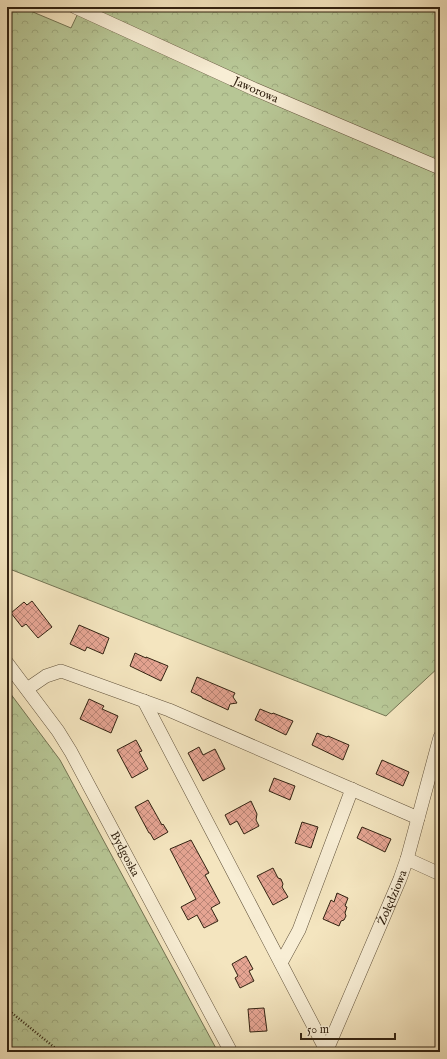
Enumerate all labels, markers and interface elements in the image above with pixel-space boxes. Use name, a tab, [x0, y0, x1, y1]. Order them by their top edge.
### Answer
street label: Jaworowa	[229, 72, 282, 106]
street label: Bydgoska	[107, 829, 144, 880]
street label: Żołędziowa	[373, 867, 410, 927]
scale bar	[301, 1015, 395, 1041]
text: 50 m	[307, 1022, 329, 1037]

